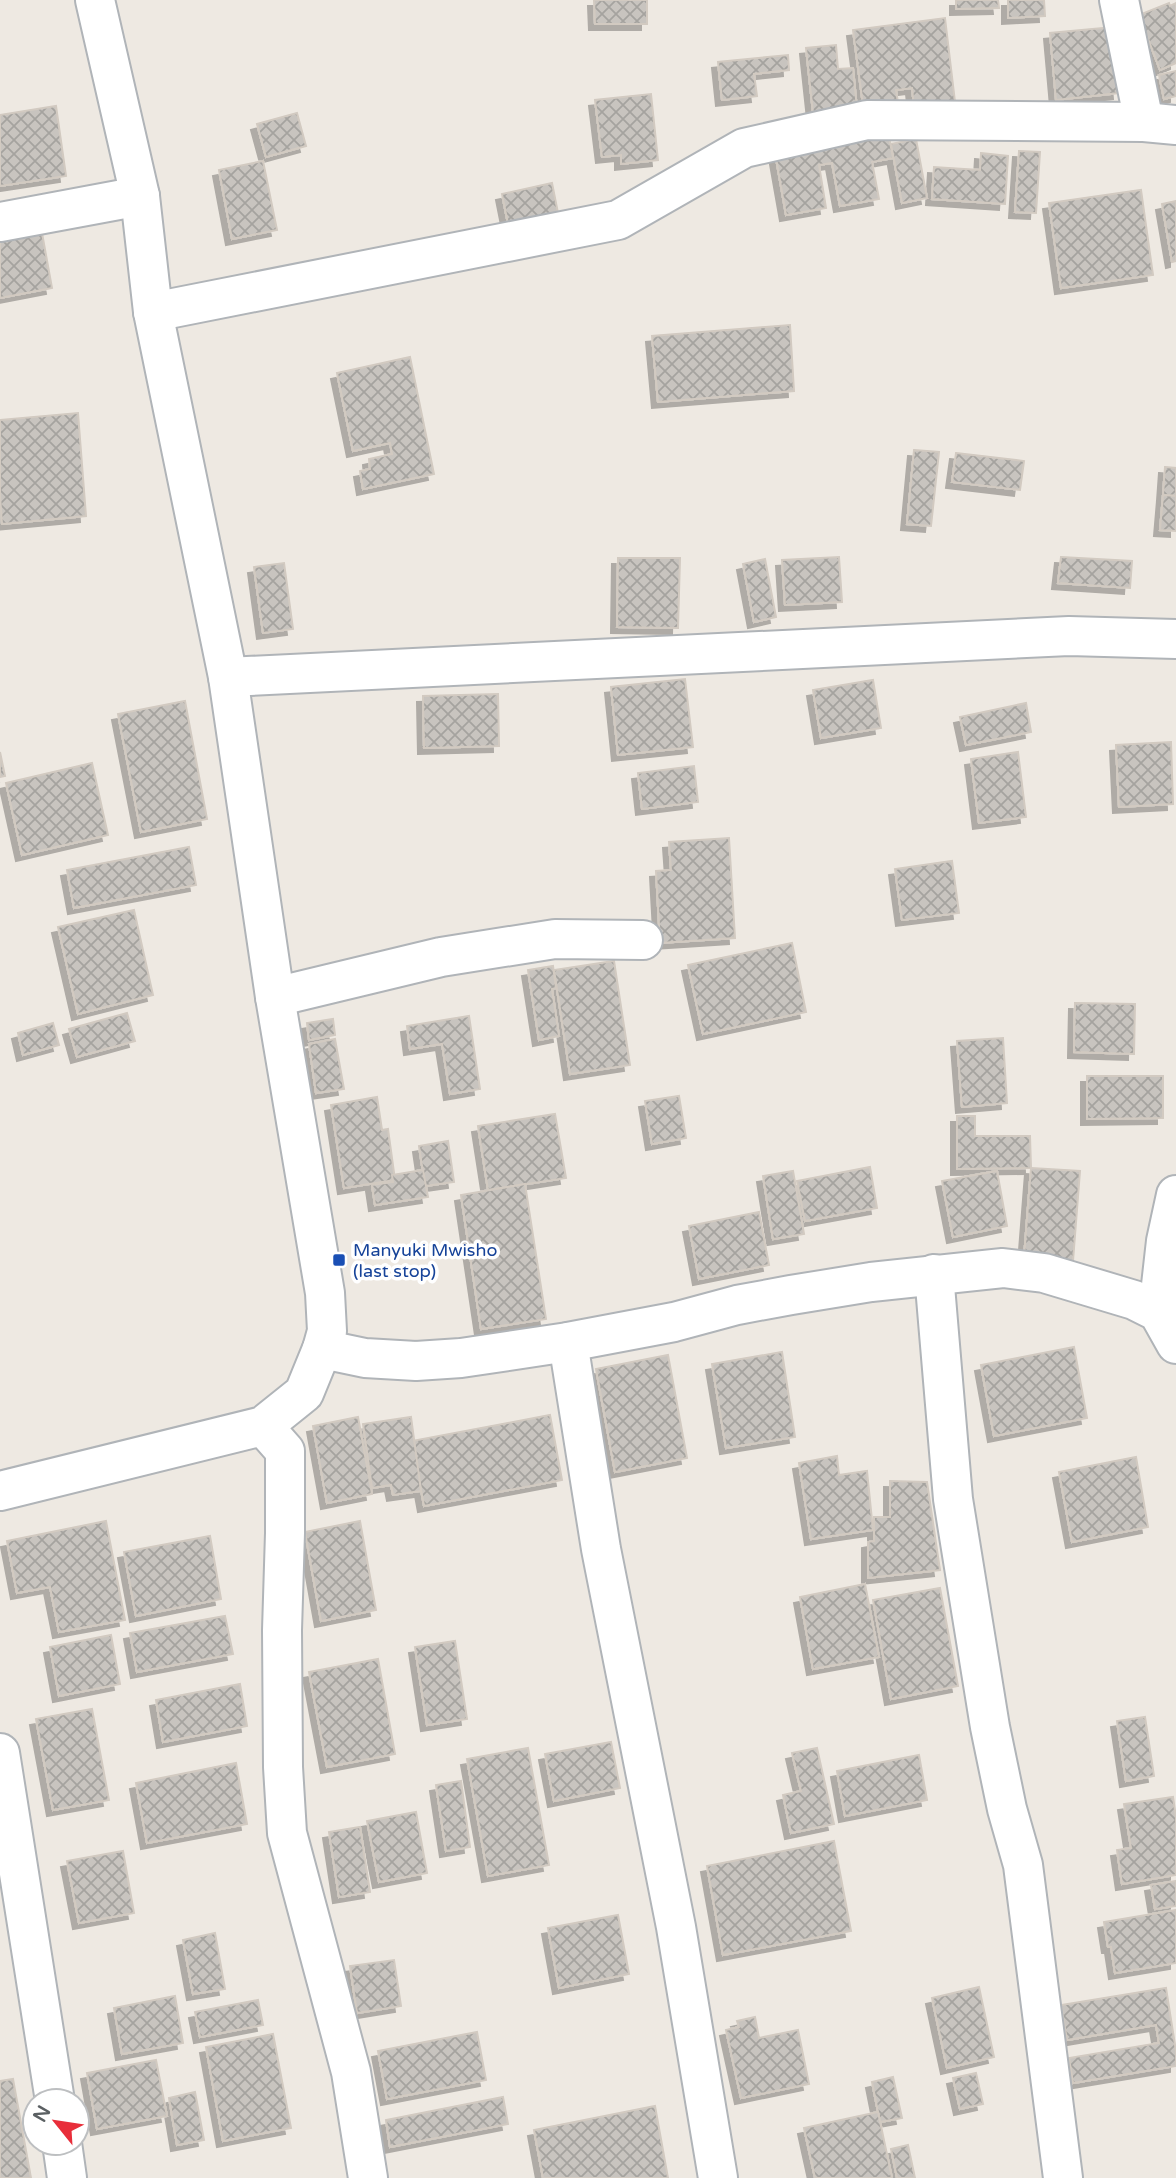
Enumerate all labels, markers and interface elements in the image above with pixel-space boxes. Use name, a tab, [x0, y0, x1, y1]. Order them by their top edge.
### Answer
place label: Manyuki Mwisho (last stop)	[353, 1239, 497, 1282]
marker: Manyuki Mwisho (last stop)	[331, 1252, 347, 1268]
north arrow	[21, 2087, 91, 2157]
text: N	[29, 2102, 55, 2126]

